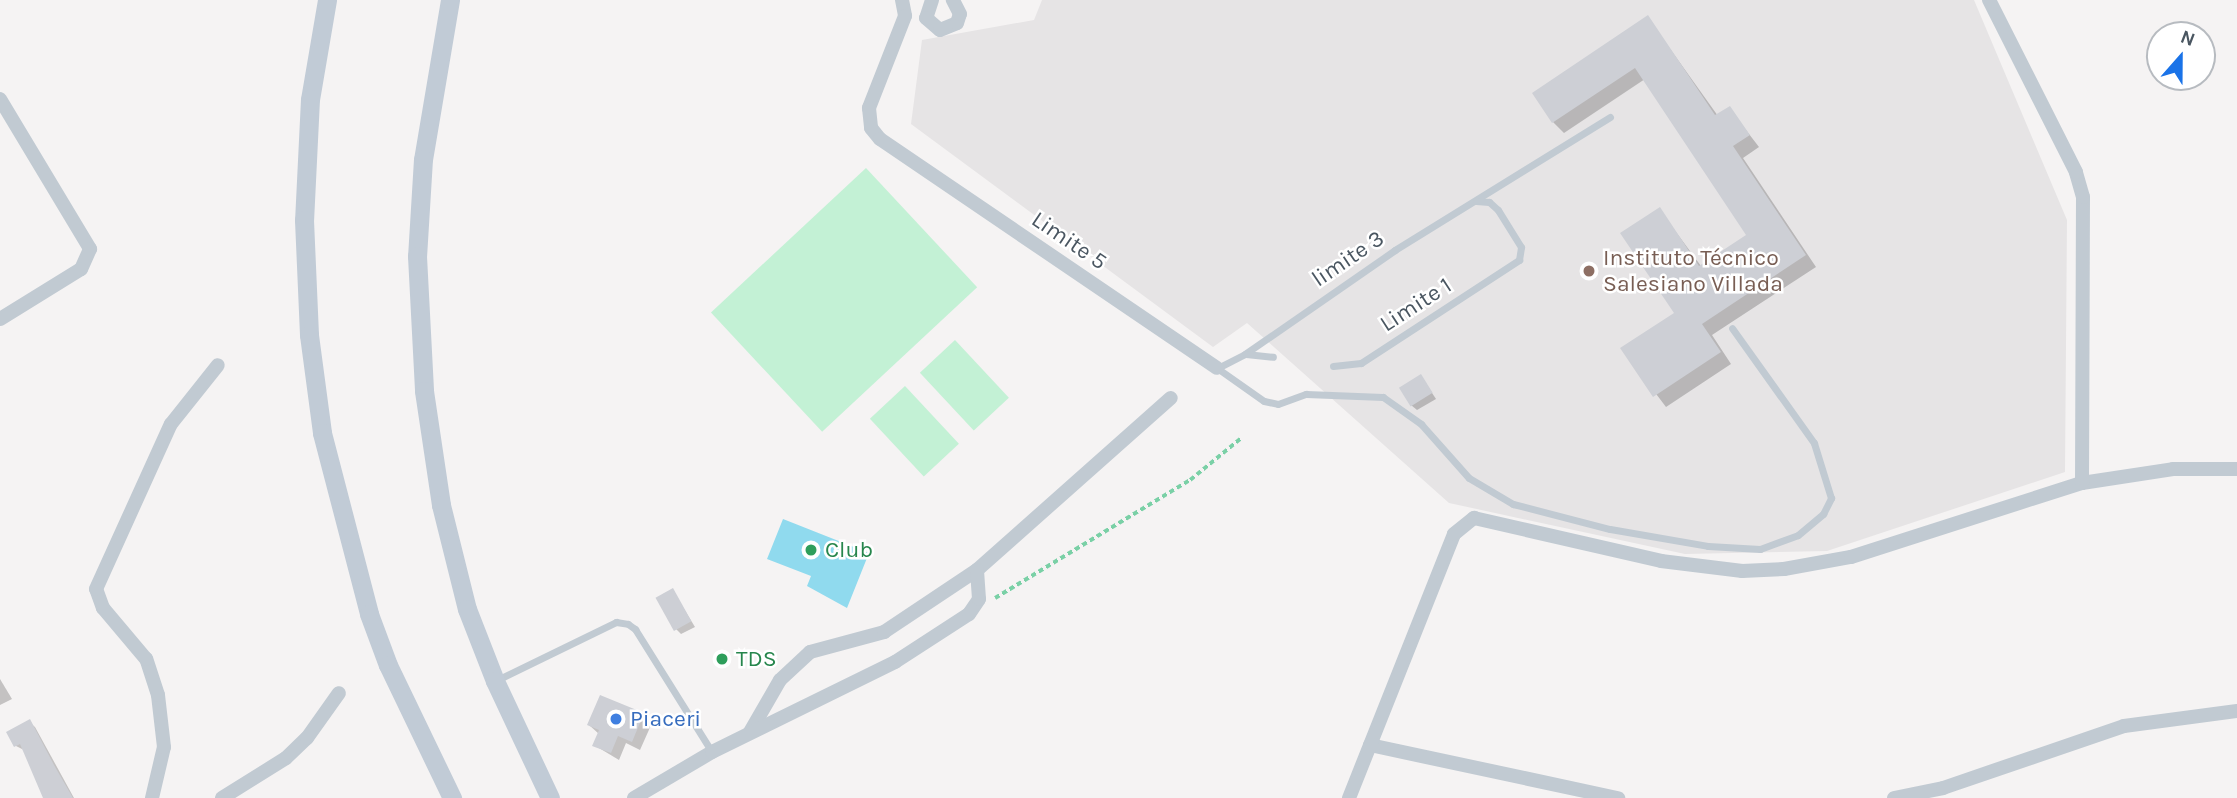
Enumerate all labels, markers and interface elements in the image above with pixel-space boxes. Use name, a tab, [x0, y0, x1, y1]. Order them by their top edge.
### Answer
north arrow	[2146, 21, 2216, 91]
text: N	[2178, 26, 2198, 51]
street label: Limite 5	[1026, 206, 1112, 276]
street label: limite 3	[1307, 225, 1389, 293]
place label: Instituto Técnico Salesiano Villada	[1603, 244, 1783, 298]
marker: Instituto Técnico Salesiano Villada	[1581, 263, 1597, 279]
street label: Limite 1	[1375, 272, 1457, 338]
place label: Club	[825, 536, 873, 564]
marker: Club	[803, 542, 819, 558]
place label: TDS	[736, 645, 777, 673]
marker: TDS	[714, 651, 730, 667]
place label: Piaceri	[630, 705, 701, 733]
marker: Piaceri	[608, 711, 624, 727]

